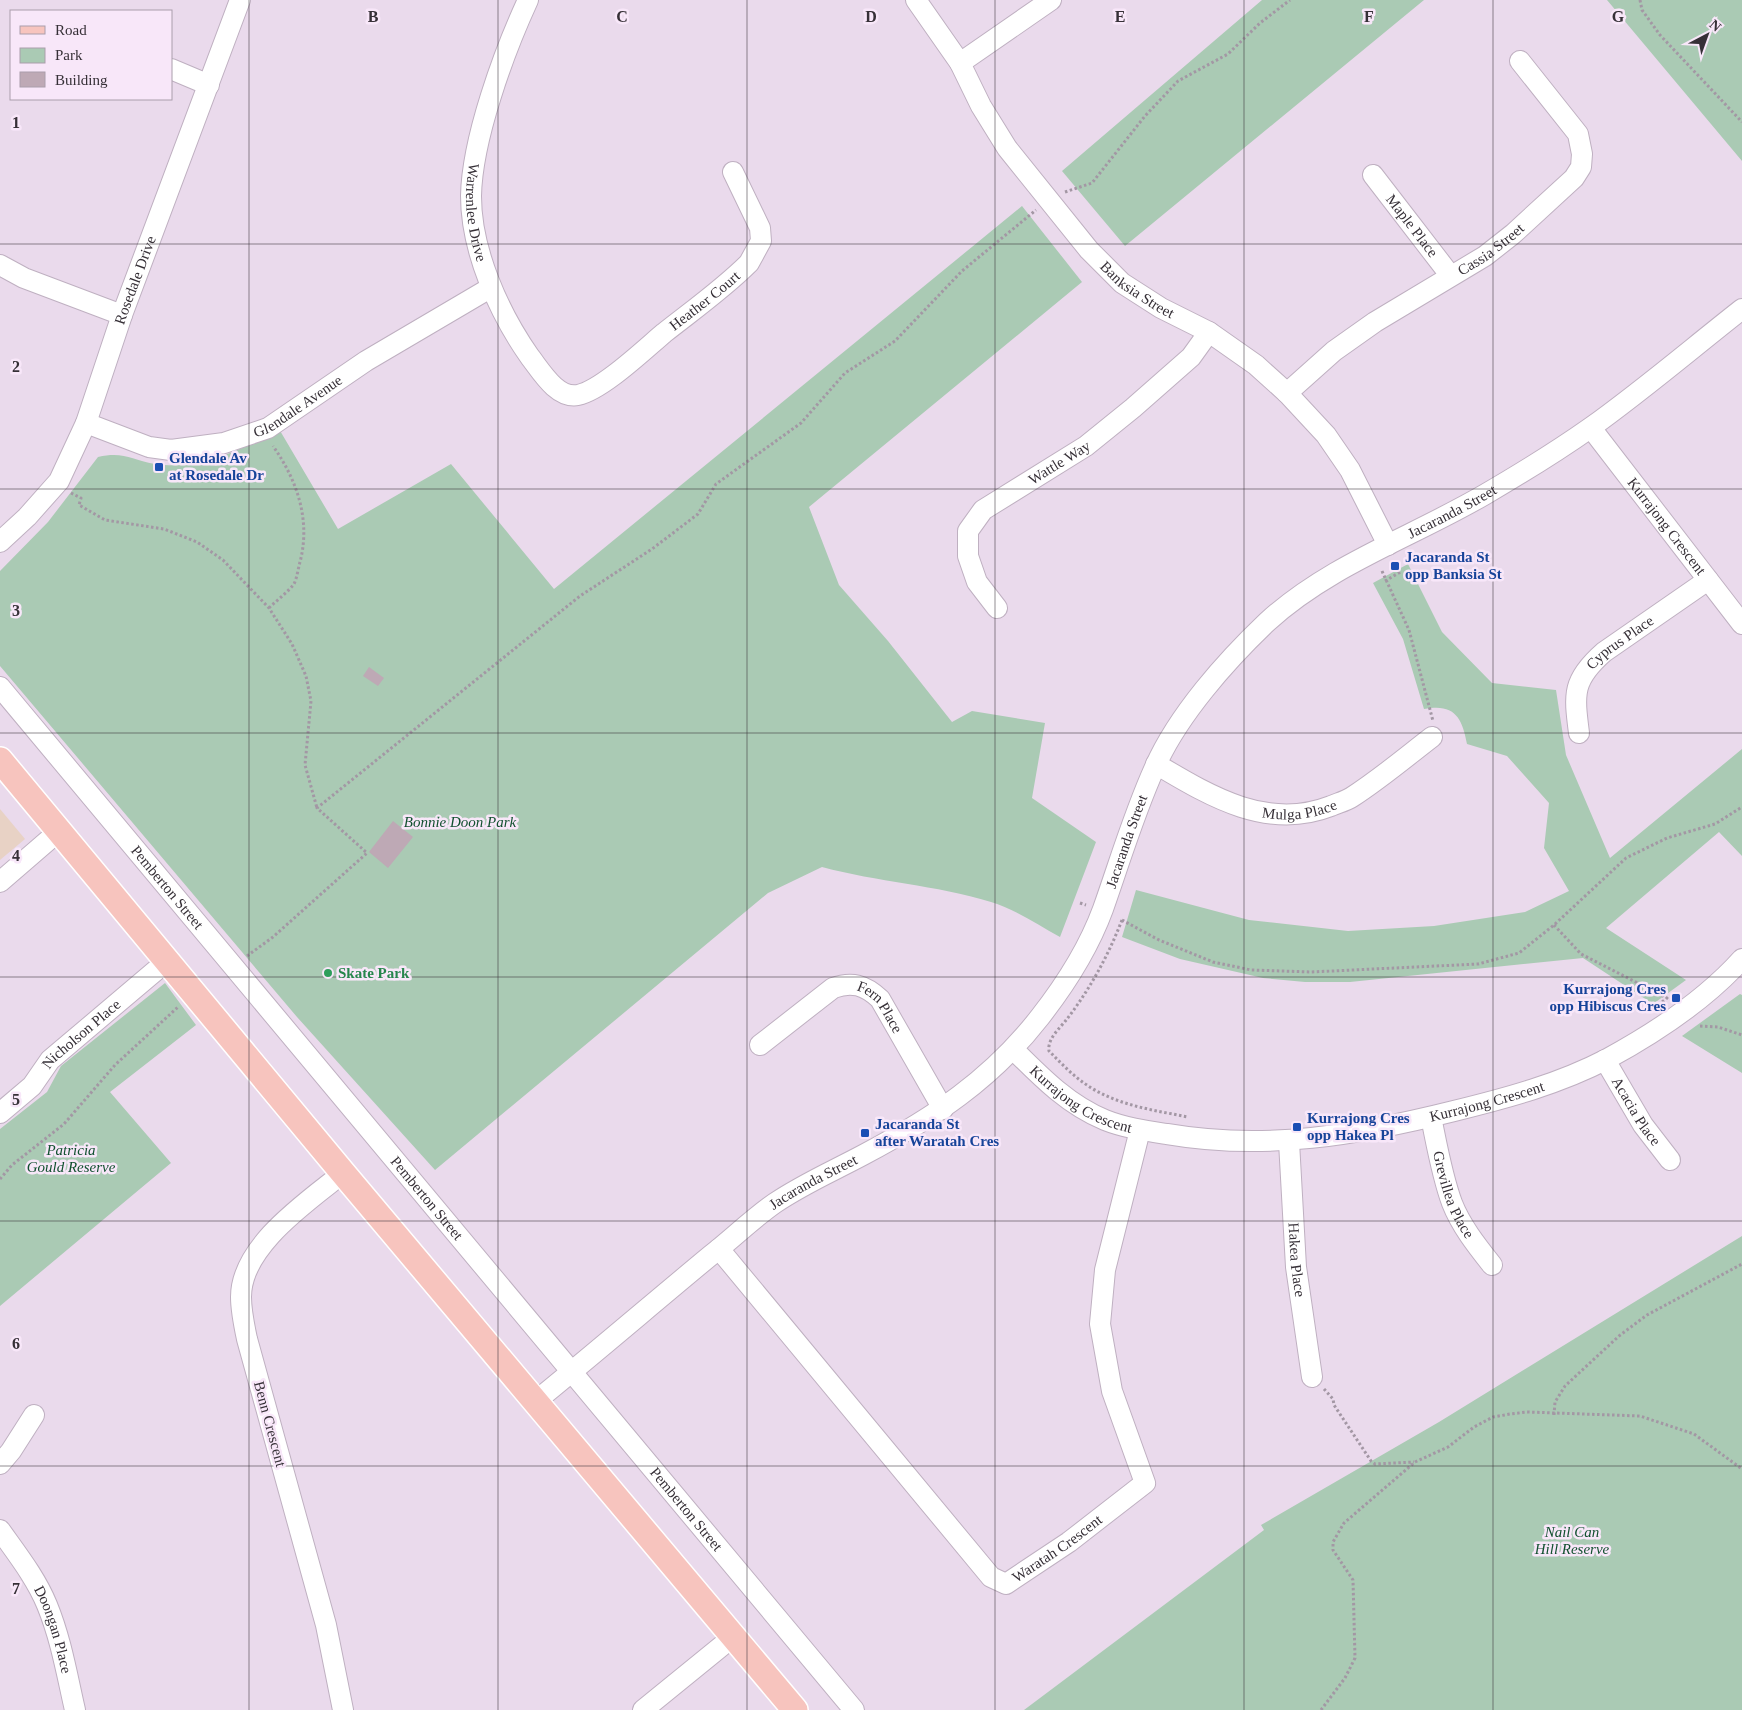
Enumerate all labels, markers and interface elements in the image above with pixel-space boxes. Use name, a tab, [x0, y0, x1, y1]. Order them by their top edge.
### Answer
text: B	[368, 8, 379, 25]
text: C	[616, 8, 628, 25]
text: D	[865, 8, 877, 25]
text: E	[1115, 8, 1125, 25]
text: F	[1364, 8, 1374, 25]
text: G	[1612, 8, 1625, 25]
legend	[10, 10, 172, 100]
north arrow	[1682, 10, 1732, 60]
text: N	[1706, 17, 1724, 35]
text: Road	[55, 22, 87, 38]
text: Park	[55, 47, 83, 63]
text: Building	[55, 72, 108, 88]
text: 1	[12, 114, 20, 131]
street label: Warrenlee Drive	[463, 162, 490, 264]
street label: Maple Place	[1383, 191, 1441, 260]
street label: Cassia Street	[1455, 220, 1528, 279]
street label: Rosedale Drive	[111, 233, 159, 326]
street label: Banksia Street	[1097, 258, 1177, 322]
street label: Heather Court	[666, 267, 744, 334]
text: 2	[12, 358, 20, 375]
street label: Glendale Avenue	[251, 372, 345, 440]
street label: Wattle Way	[1026, 437, 1093, 488]
place label: Glendale Av at Rosedale Dr	[169, 450, 264, 483]
marker: Glendale Av at Rosedale Dr	[153, 461, 165, 473]
street label: Kurrajong Crescent	[1624, 475, 1710, 578]
street label: Jacaranda Street	[1405, 481, 1500, 542]
place label: Jacaranda St opp Banksia St	[1405, 549, 1502, 582]
marker: Jacaranda St opp Banksia St	[1389, 560, 1401, 572]
text: 3	[12, 602, 20, 619]
street label: Cyprus Place	[1583, 612, 1657, 673]
street label: Jacaranda Street	[1103, 792, 1151, 890]
street label: Mulga Place	[1261, 796, 1339, 823]
park label: Bonnie Doon Park	[404, 814, 517, 830]
street label: Pemberton Street	[128, 842, 207, 933]
text: 4	[12, 847, 20, 864]
place label: Skate Park	[338, 965, 410, 981]
marker: Skate Park	[322, 967, 334, 979]
street label: Fern Place	[855, 978, 906, 1036]
place label: Kurrajong Cres opp Hibiscus Cres	[1550, 981, 1666, 1014]
marker: Kurrajong Cres opp Hibiscus Cres	[1670, 992, 1682, 1004]
street label: Nicholson Place	[39, 996, 124, 1072]
street label: Kurrajong Crescent	[1027, 1062, 1134, 1136]
street label: Acacia Place	[1609, 1074, 1664, 1149]
street label: Kurrajong Crescent	[1428, 1078, 1547, 1125]
text: 5	[12, 1091, 20, 1108]
place label: Kurrajong Cres opp Hakea Pl	[1307, 1110, 1410, 1143]
place label: Jacaranda St after Waratah Cres	[875, 1116, 999, 1149]
marker: Kurrajong Cres opp Hakea Pl	[1291, 1121, 1303, 1133]
marker: Jacaranda St after Waratah Cres	[859, 1127, 871, 1139]
park label: Patricia Gould Reserve	[27, 1142, 116, 1175]
street label: Grevillea Place	[1430, 1150, 1477, 1241]
street label: Jacaranda Street	[766, 1151, 861, 1213]
street label: Pemberton Street	[387, 1153, 467, 1244]
street label: Hakea Place	[1286, 1222, 1308, 1298]
text: 6	[12, 1335, 20, 1352]
street label: Benn Crescent	[251, 1379, 289, 1469]
street label: Pemberton Street	[647, 1464, 726, 1555]
street label: Waratah Crescent	[1009, 1511, 1106, 1585]
park label: Nail Can Hill Reserve	[1534, 1524, 1610, 1557]
text: 7	[12, 1580, 20, 1597]
street label: Doongan Place	[31, 1583, 75, 1675]

